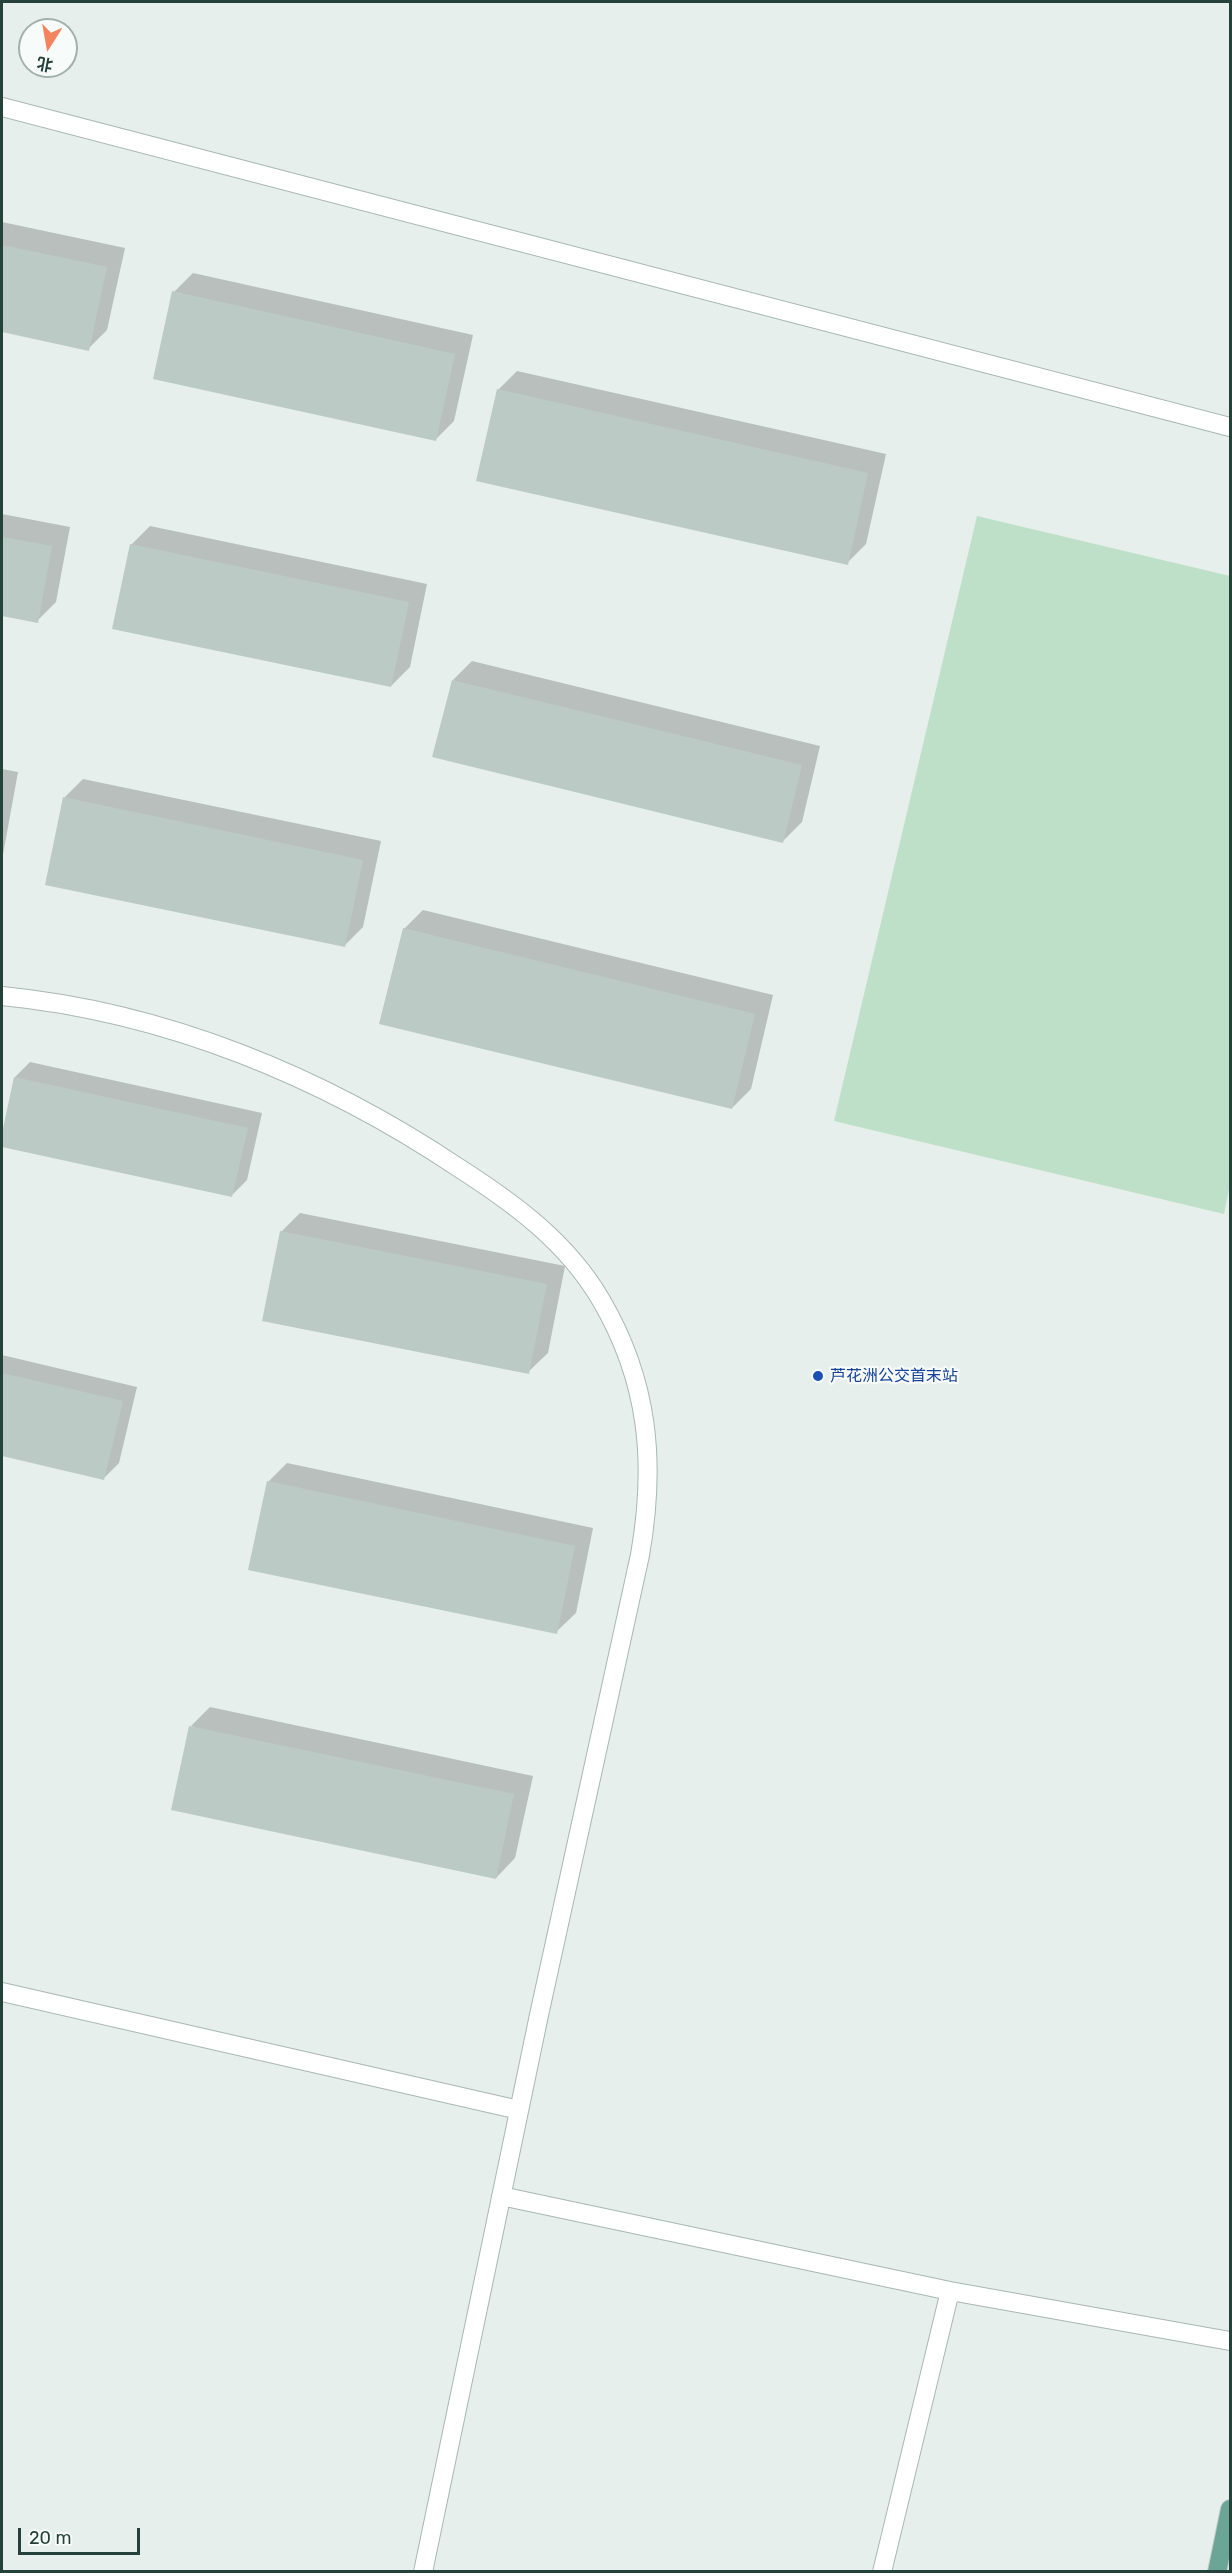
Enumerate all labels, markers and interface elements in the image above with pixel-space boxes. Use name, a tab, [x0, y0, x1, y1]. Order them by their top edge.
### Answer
north arrow	[18, 18, 78, 78]
text: 北	[35, 53, 55, 75]
place label: 芦花洲公交首末站	[830, 1366, 958, 1386]
marker: 芦花洲公交首末站	[811, 1369, 825, 1383]
scale bar	[21, 2516, 142, 2554]
text: 20 m	[29, 2527, 71, 2549]

